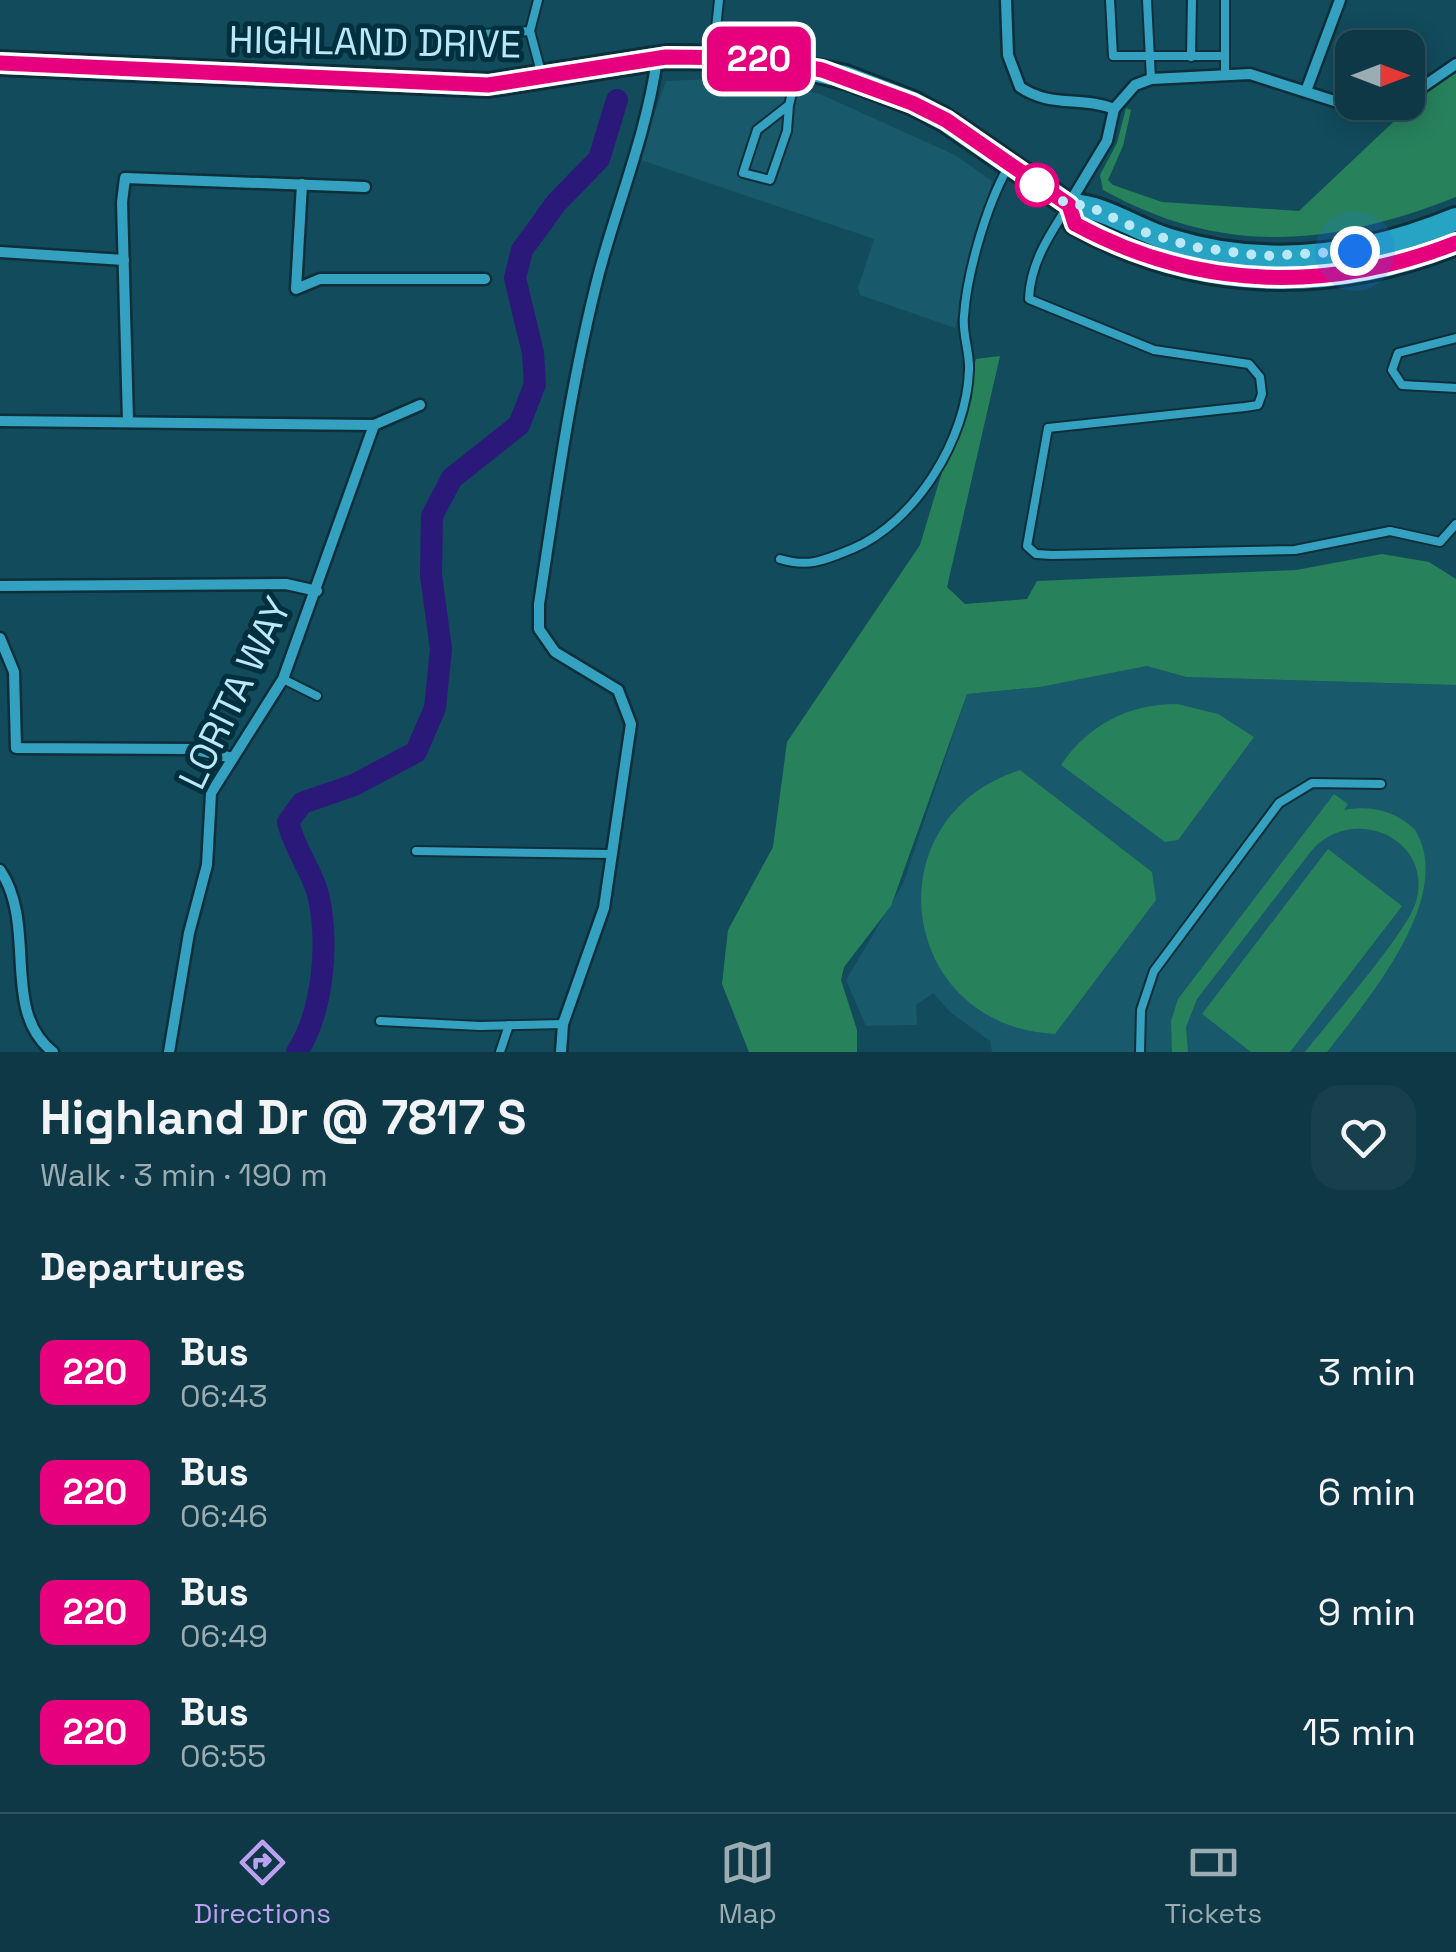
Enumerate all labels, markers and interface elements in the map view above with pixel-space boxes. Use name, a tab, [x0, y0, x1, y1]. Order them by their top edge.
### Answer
street label: HIGHLAND DRIVE	[228, 15, 522, 69]
line badge: 220	[702, 27, 816, 92]
north arrow	[1335, 30, 1425, 120]
map controls	[1335, 30, 1425, 120]
text: 220	[727, 37, 791, 81]
unlabelled marker	[1016, 164, 1058, 206]
your location	[1330, 226, 1380, 276]
street label: LORITA WAY	[168, 589, 302, 797]
button: heart	[1311, 1085, 1416, 1190]
text: Highland Dr @ 7817 S	[40, 1087, 526, 1148]
text: Walk · 3 min · 190 m	[40, 1155, 328, 1195]
text: Departures	[40, 1243, 245, 1291]
text: Bus	[180, 1328, 249, 1376]
text: 3 min	[1318, 1348, 1416, 1396]
text: 220	[63, 1350, 127, 1394]
text: 06:43	[180, 1376, 268, 1416]
text: Bus	[180, 1448, 249, 1496]
text: 6 min	[1318, 1468, 1416, 1516]
text: 220	[63, 1470, 127, 1514]
text: 06:46	[180, 1496, 268, 1536]
text: Bus	[180, 1568, 249, 1616]
text: 9 min	[1318, 1588, 1416, 1636]
text: 220	[63, 1590, 127, 1634]
text: 06:49	[180, 1616, 268, 1656]
text: Bus	[180, 1688, 249, 1736]
text: 15 min	[1302, 1708, 1416, 1756]
text: 220	[63, 1710, 127, 1754]
text: 06:55	[180, 1736, 267, 1776]
tab: Directions	[194, 1835, 331, 1931]
tab: Map	[719, 1835, 777, 1931]
tab: Tickets	[1164, 1835, 1262, 1931]

